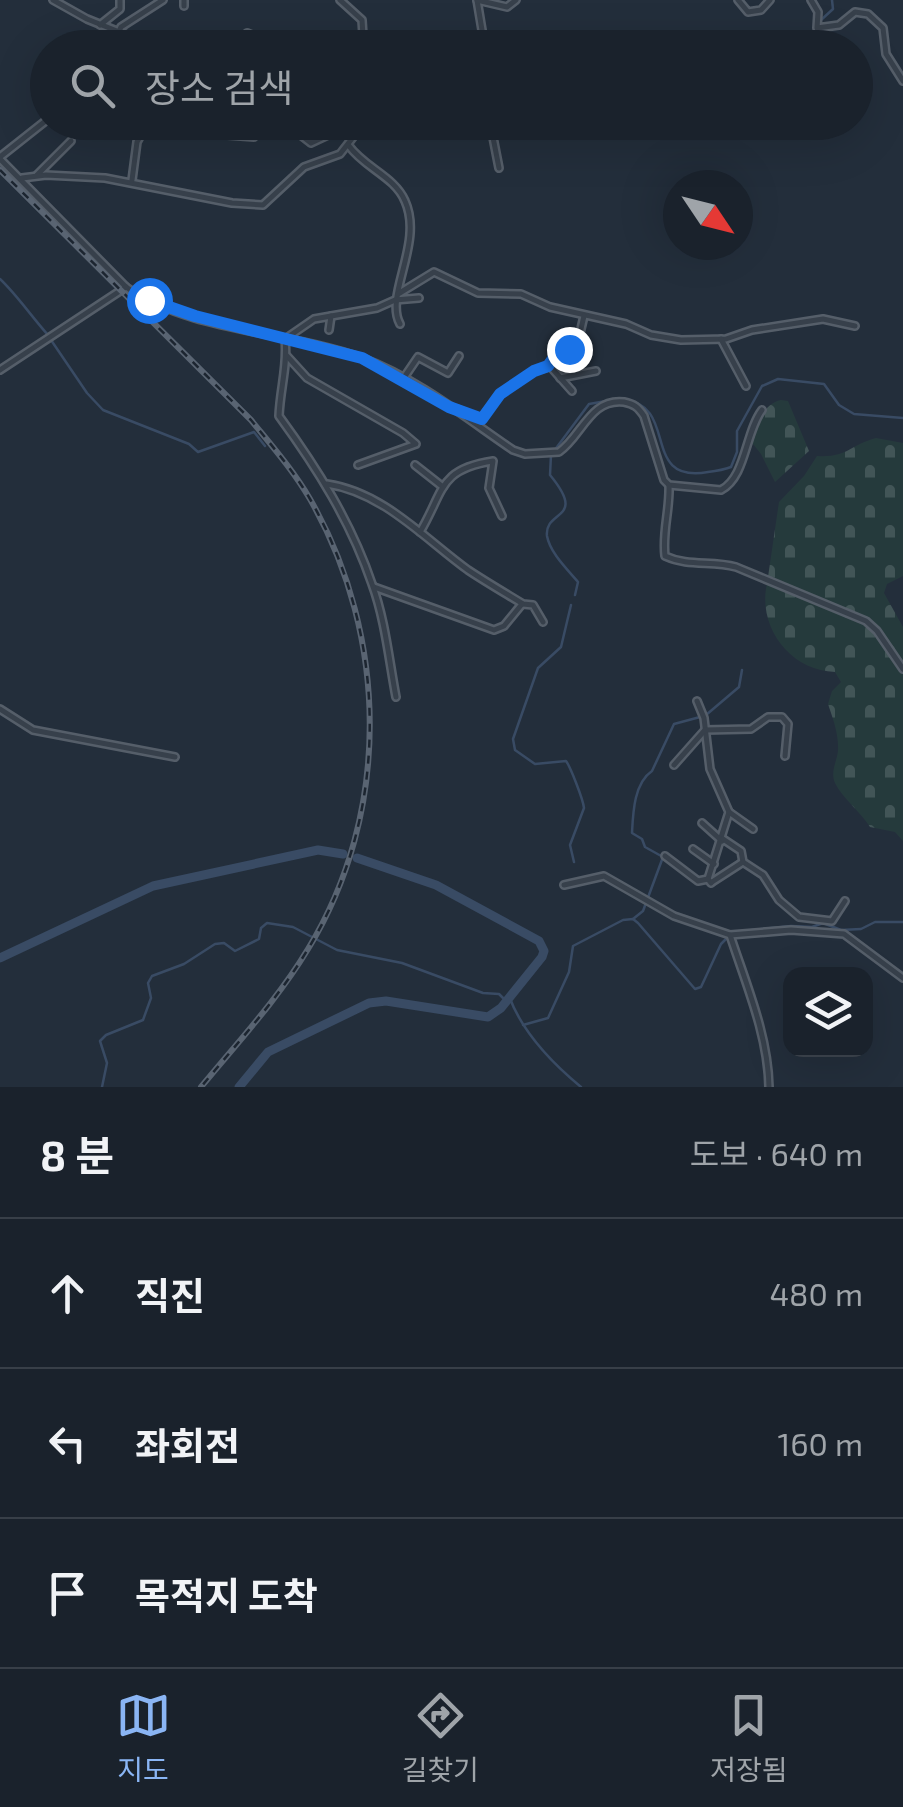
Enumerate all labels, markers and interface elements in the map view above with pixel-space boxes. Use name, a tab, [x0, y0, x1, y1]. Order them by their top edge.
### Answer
search box	[30, 30, 873, 140]
icon: search	[65, 58, 120, 113]
text: 장소 검색	[145, 64, 293, 110]
north arrow	[663, 170, 753, 260]
route start	[127, 278, 173, 324]
route end	[547, 327, 593, 373]
map controls	[783, 967, 873, 1057]
button: layers	[783, 967, 873, 1057]
text: 8 분	[40, 1129, 114, 1179]
text: 도보 · 640 m	[690, 1134, 863, 1172]
icon: ahead	[40, 1266, 95, 1321]
text: 직진	[135, 1272, 205, 1318]
text: 480 m	[769, 1274, 863, 1312]
icon: left	[40, 1416, 95, 1471]
text: 좌회전	[135, 1422, 240, 1468]
text: 160 m	[777, 1424, 863, 1462]
icon: arrive	[40, 1566, 95, 1621]
text: 목적지 도착	[135, 1572, 318, 1618]
tab: 지도	[116, 1688, 171, 1788]
tab: 길찾기	[402, 1688, 479, 1788]
tab: 저장됨	[710, 1688, 787, 1788]

